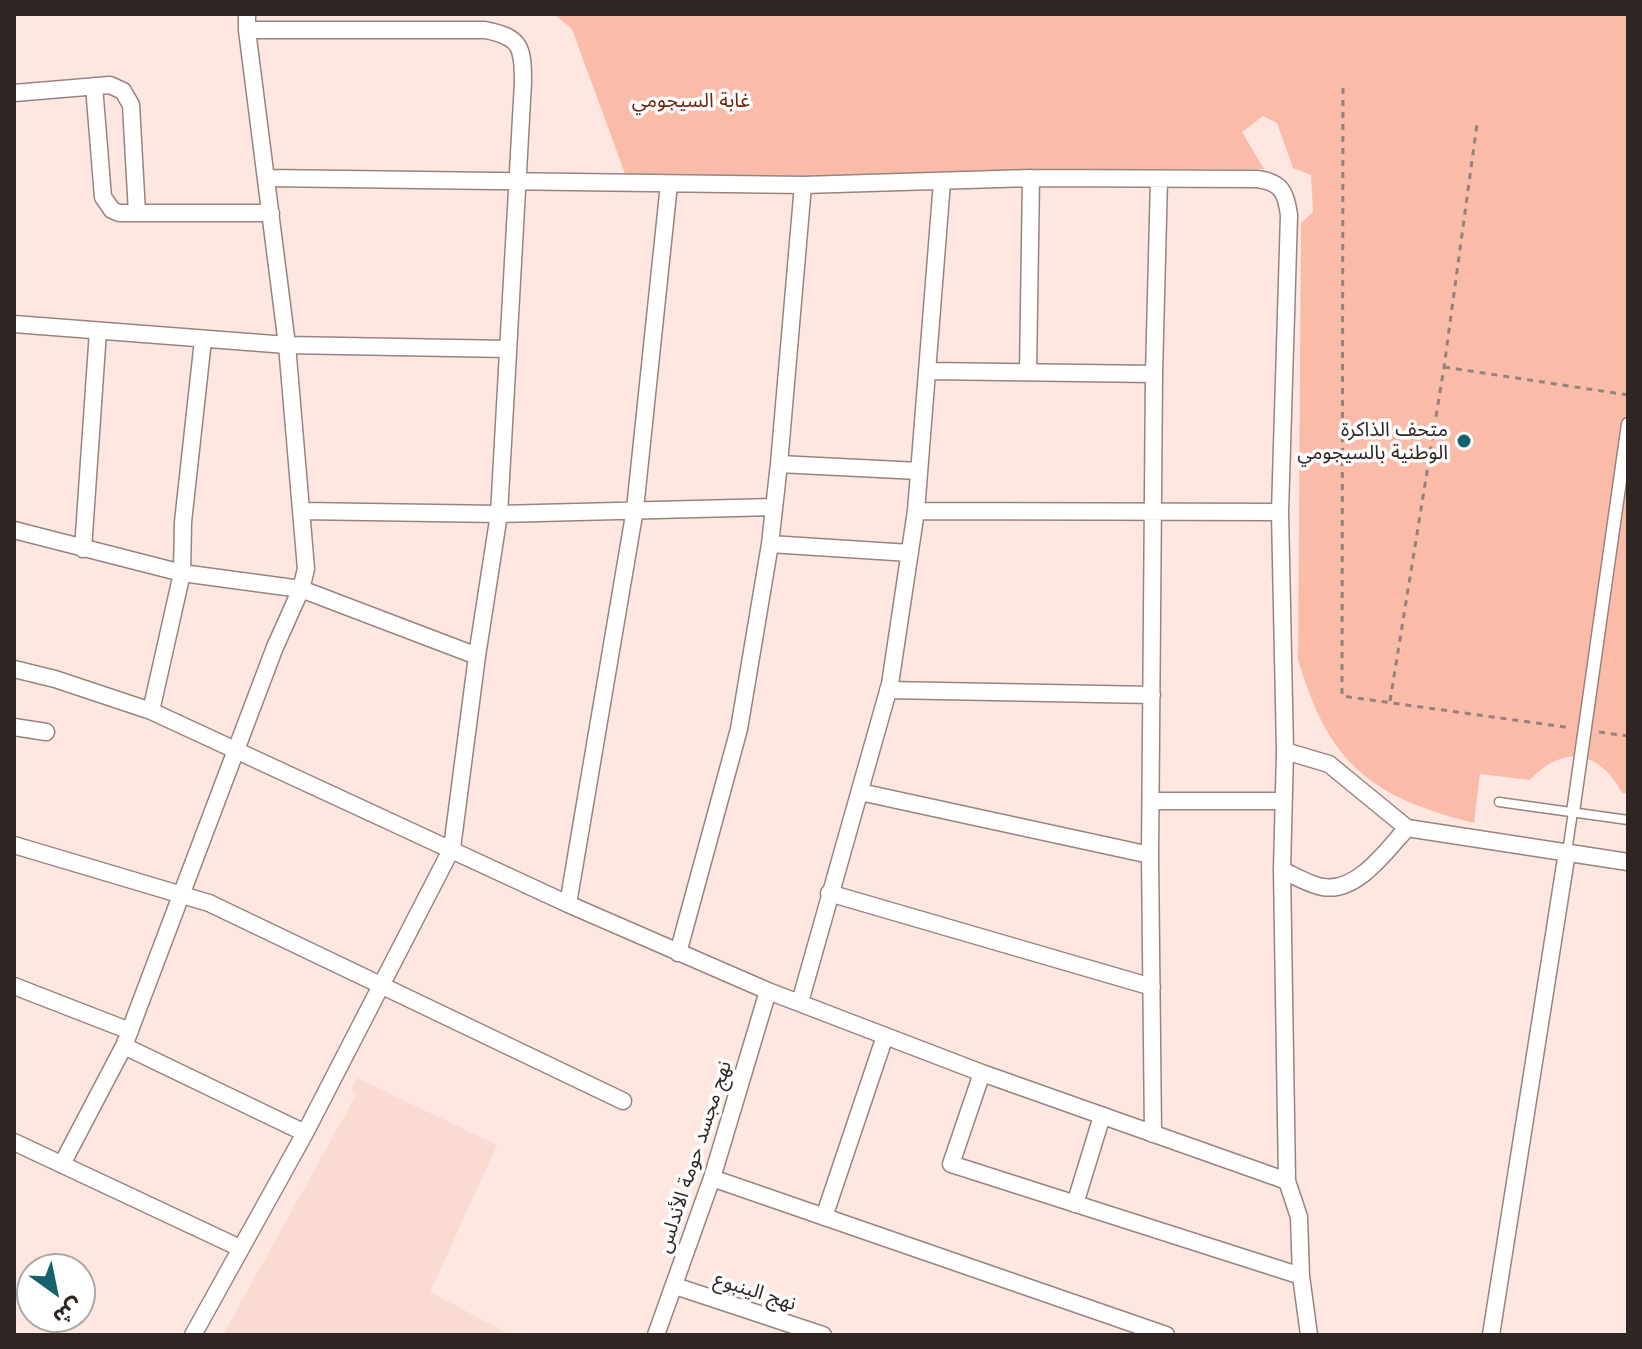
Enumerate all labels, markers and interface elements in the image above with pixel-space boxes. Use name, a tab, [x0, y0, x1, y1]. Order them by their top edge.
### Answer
park label: غابة السيجومي	[632, 89, 750, 113]
place label: متحف الذاكرة الوطنية بالسيجومي	[1297, 418, 1448, 465]
marker: متحف الذاكرة الوطنية بالسيجومي	[1455, 432, 1473, 450]
street label: نهج مجسد حومة الأندلس	[653, 1058, 737, 1256]
north arrow	[16, 1253, 96, 1333]
street label: نهج الينبوع	[711, 1267, 799, 1317]
text: ش	[49, 1293, 88, 1331]

